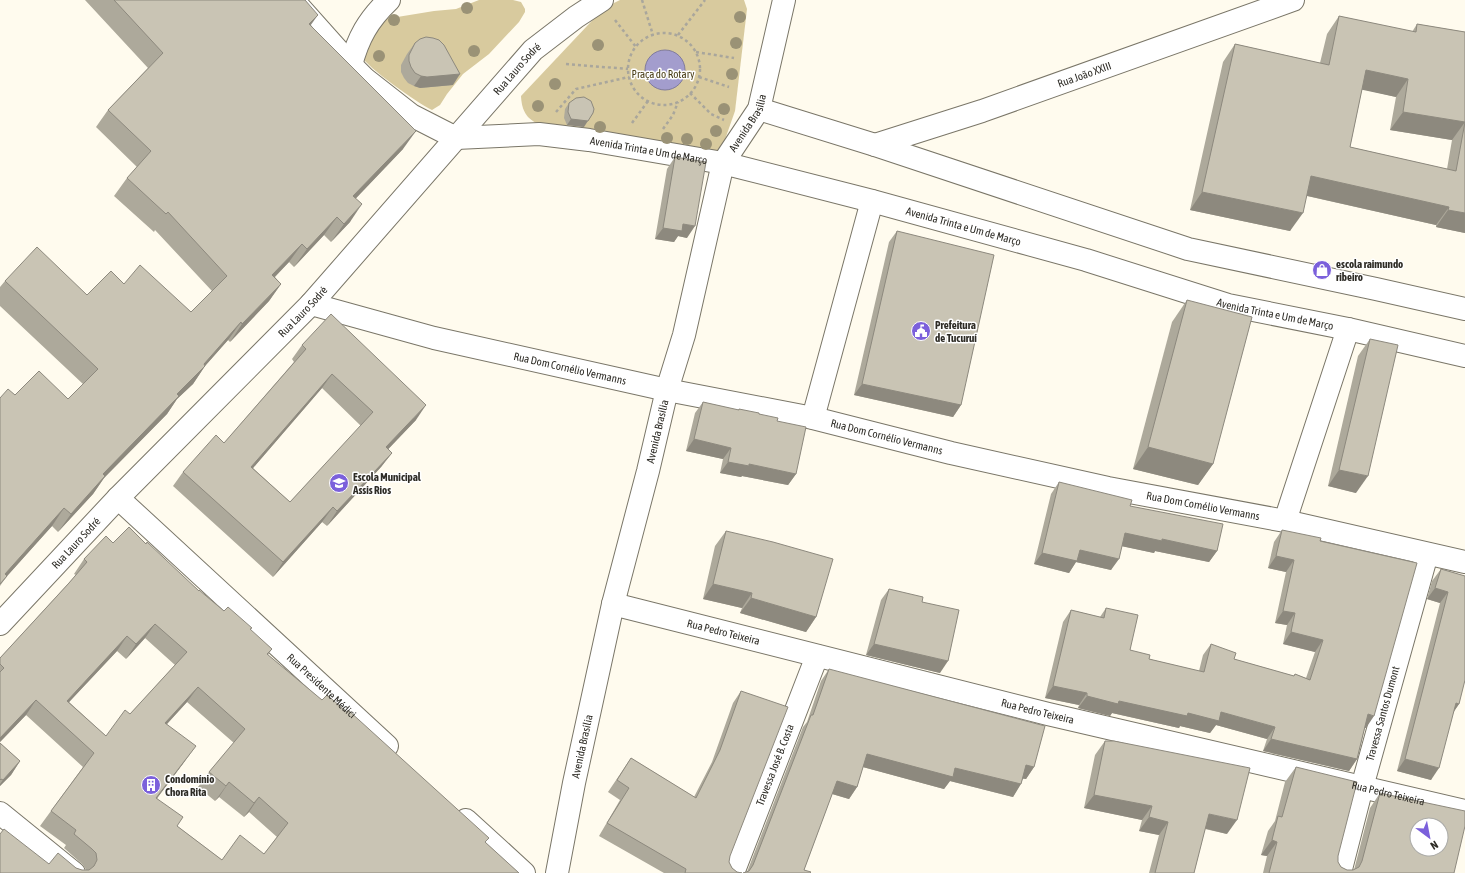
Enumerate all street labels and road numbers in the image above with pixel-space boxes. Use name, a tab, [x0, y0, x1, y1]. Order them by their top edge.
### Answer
street label: Rua Lauro Sodré	[491, 40, 543, 97]
street label: Rua João XXIII	[1056, 59, 1113, 90]
street label: Avenida Brasília	[726, 93, 768, 154]
street label: Avenida Trinta e Um de Março	[589, 134, 708, 166]
street label: Avenida Trinta e Um de Março	[905, 205, 1022, 248]
street label: Rua Lauro Sodré	[276, 284, 330, 339]
street label: Avenida Trinta e Um de Março	[1215, 296, 1335, 332]
street label: Rua Dom Cornélio Vermanns	[513, 350, 628, 387]
street label: Avenida Brasília	[644, 398, 671, 464]
street label: Rua Dom Cornélio Vermanns	[829, 417, 944, 457]
street label: Rua Dom Cornélio Vermanns	[1145, 489, 1261, 522]
street label: Rua Lauro Sodré	[49, 515, 103, 571]
street label: Rua Pedro Teixeira	[686, 617, 761, 647]
street label: Rua Presidente Médici	[285, 651, 359, 720]
street label: Travessa Santos Dumont	[1364, 665, 1401, 762]
street label: Rua Pedro Teixeira	[1000, 696, 1075, 726]
street label: Avenida Brasília	[569, 713, 595, 779]
street label: Travessa José B. Costa	[754, 722, 796, 807]
street label: Rua Pedro Teixeira	[1351, 779, 1426, 807]

